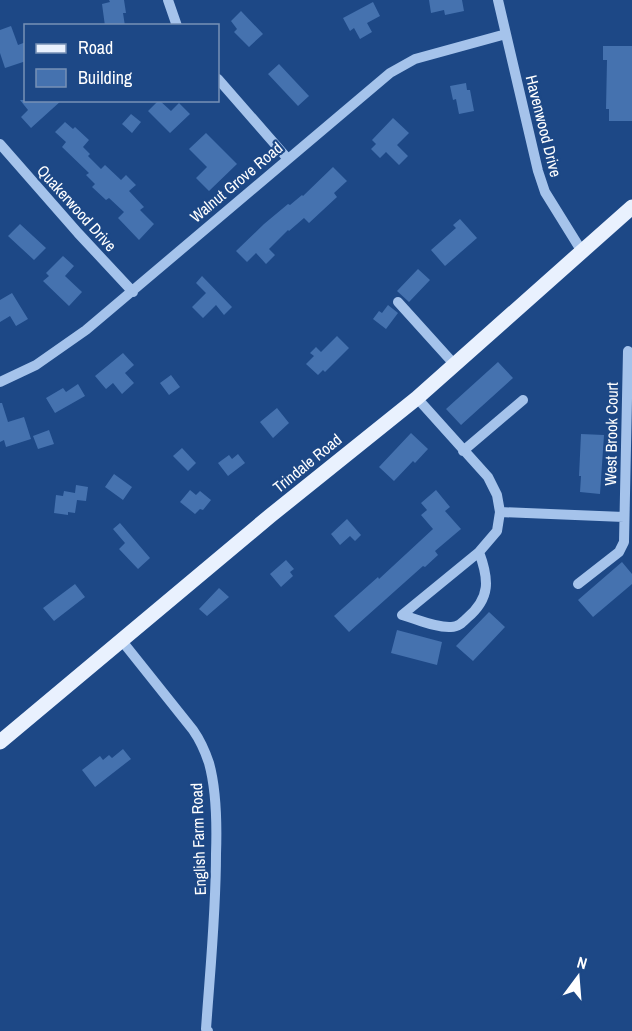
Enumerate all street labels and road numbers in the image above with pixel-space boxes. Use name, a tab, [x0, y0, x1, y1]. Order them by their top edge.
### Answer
street label: Havenwood Drive	[521, 73, 567, 179]
street label: Walnut Grove Road	[185, 137, 287, 227]
street label: Quakerwood Drive	[32, 160, 122, 256]
street label: West Brook Court	[599, 382, 623, 486]
street label: Trindale Road	[268, 428, 346, 498]
street label: English Farm Road	[185, 782, 211, 896]

